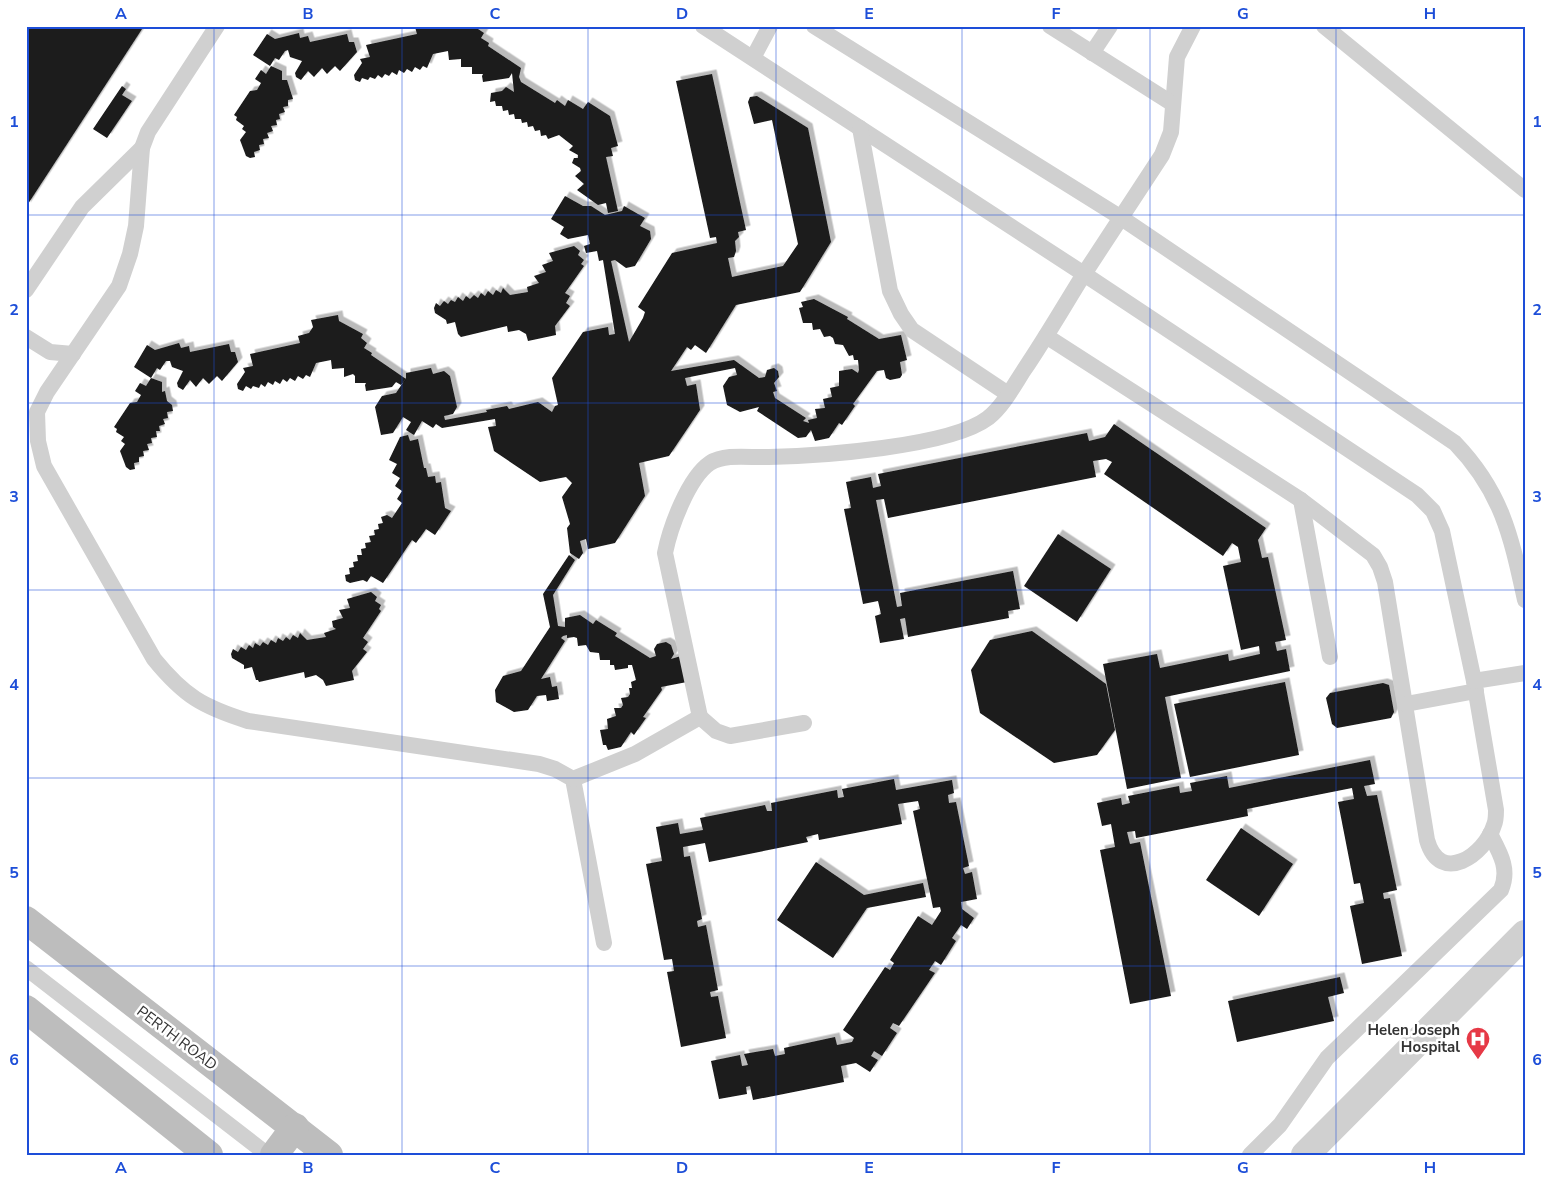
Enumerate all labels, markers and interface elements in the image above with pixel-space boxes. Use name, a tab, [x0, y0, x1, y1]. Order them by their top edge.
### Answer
text: A	[115, 3, 127, 25]
text: B	[302, 3, 314, 25]
text: C	[490, 3, 501, 25]
text: D	[676, 3, 688, 25]
text: E	[864, 3, 874, 25]
text: F	[1052, 3, 1061, 25]
text: G	[1237, 3, 1249, 25]
text: H	[1424, 3, 1436, 25]
text: 1	[9, 111, 19, 133]
text: 1	[1532, 111, 1542, 133]
text: 2	[9, 299, 19, 321]
text: 2	[1532, 299, 1542, 321]
text: 3	[9, 486, 19, 508]
text: 3	[1532, 486, 1542, 508]
text: 4	[9, 674, 19, 696]
text: 4	[1532, 674, 1542, 696]
text: 5	[9, 862, 19, 884]
text: 5	[1532, 862, 1542, 884]
street label: PERTH ROAD	[133, 1001, 221, 1075]
place label: Helen Joseph Hospital	[1367, 1020, 1460, 1057]
hospital icon: Helen Joseph Hospital	[1465, 1026, 1491, 1060]
text: 6	[9, 1049, 19, 1071]
text: 6	[1532, 1049, 1542, 1071]
text: A	[115, 1157, 127, 1179]
text: B	[302, 1157, 314, 1179]
text: C	[490, 1157, 501, 1179]
text: D	[676, 1157, 688, 1179]
text: E	[864, 1157, 874, 1179]
text: F	[1052, 1157, 1061, 1179]
text: G	[1237, 1157, 1249, 1179]
text: H	[1424, 1157, 1436, 1179]

